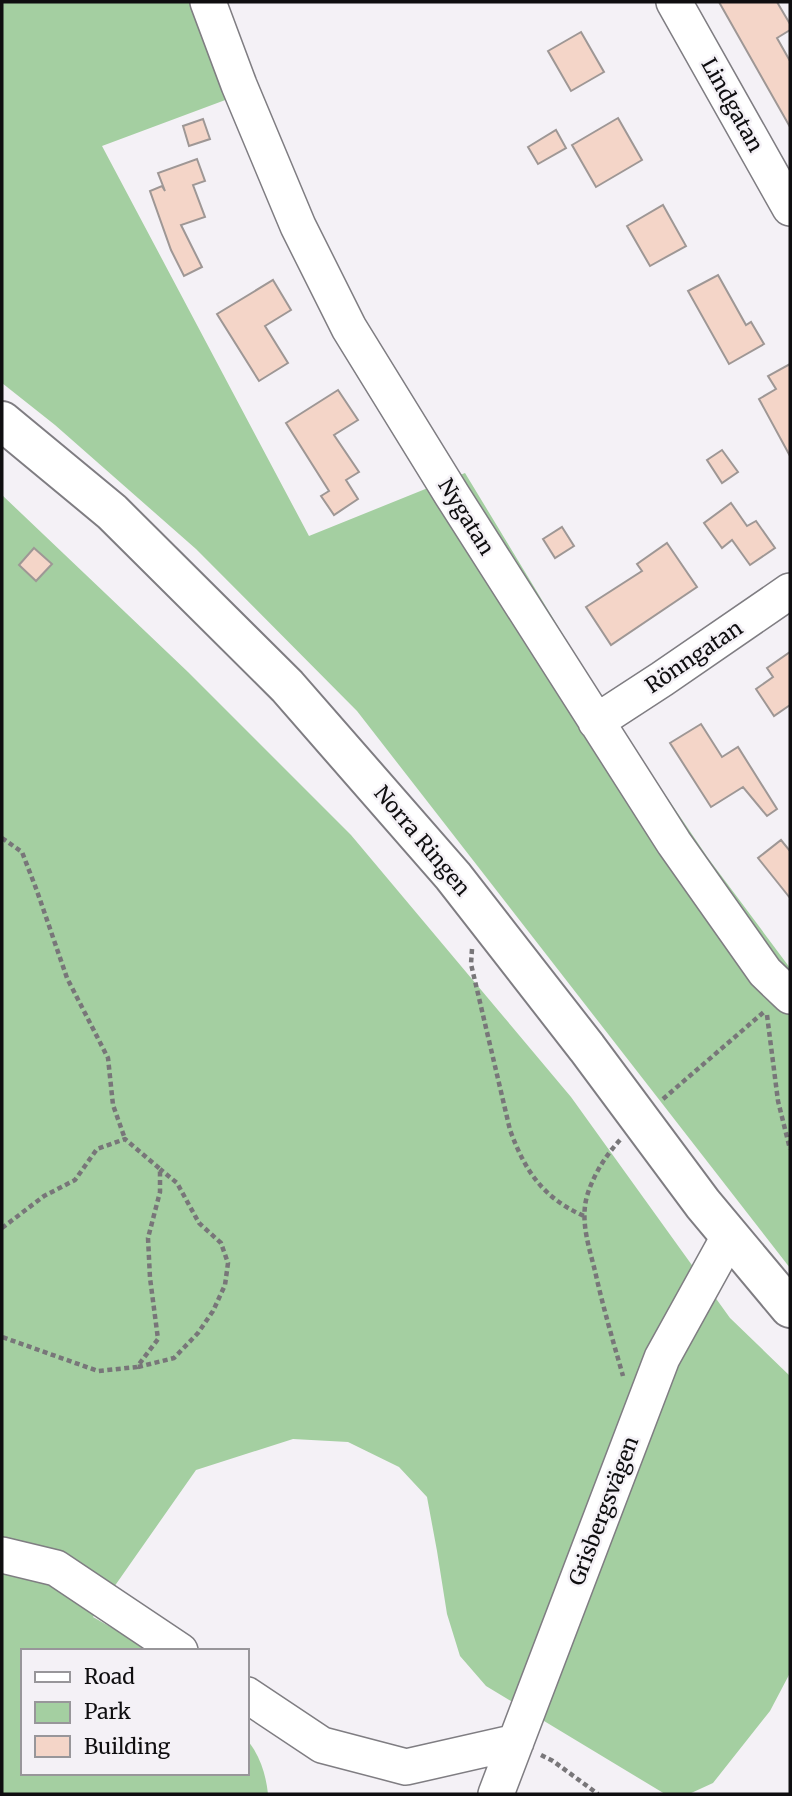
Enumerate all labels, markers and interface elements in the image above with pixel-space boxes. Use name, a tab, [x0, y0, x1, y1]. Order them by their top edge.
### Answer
street label: Lindgatan	[696, 53, 769, 157]
street label: Nygatan	[432, 473, 500, 560]
street label: Rönngatan	[640, 614, 748, 699]
street label: Norra Ringen	[368, 780, 476, 901]
street label: Grisbergsvägen	[563, 1432, 644, 1589]
legend	[21, 1649, 248, 1775]
text: Road	[84, 1663, 135, 1690]
text: Park	[84, 1698, 131, 1725]
text: Building	[84, 1733, 171, 1760]

